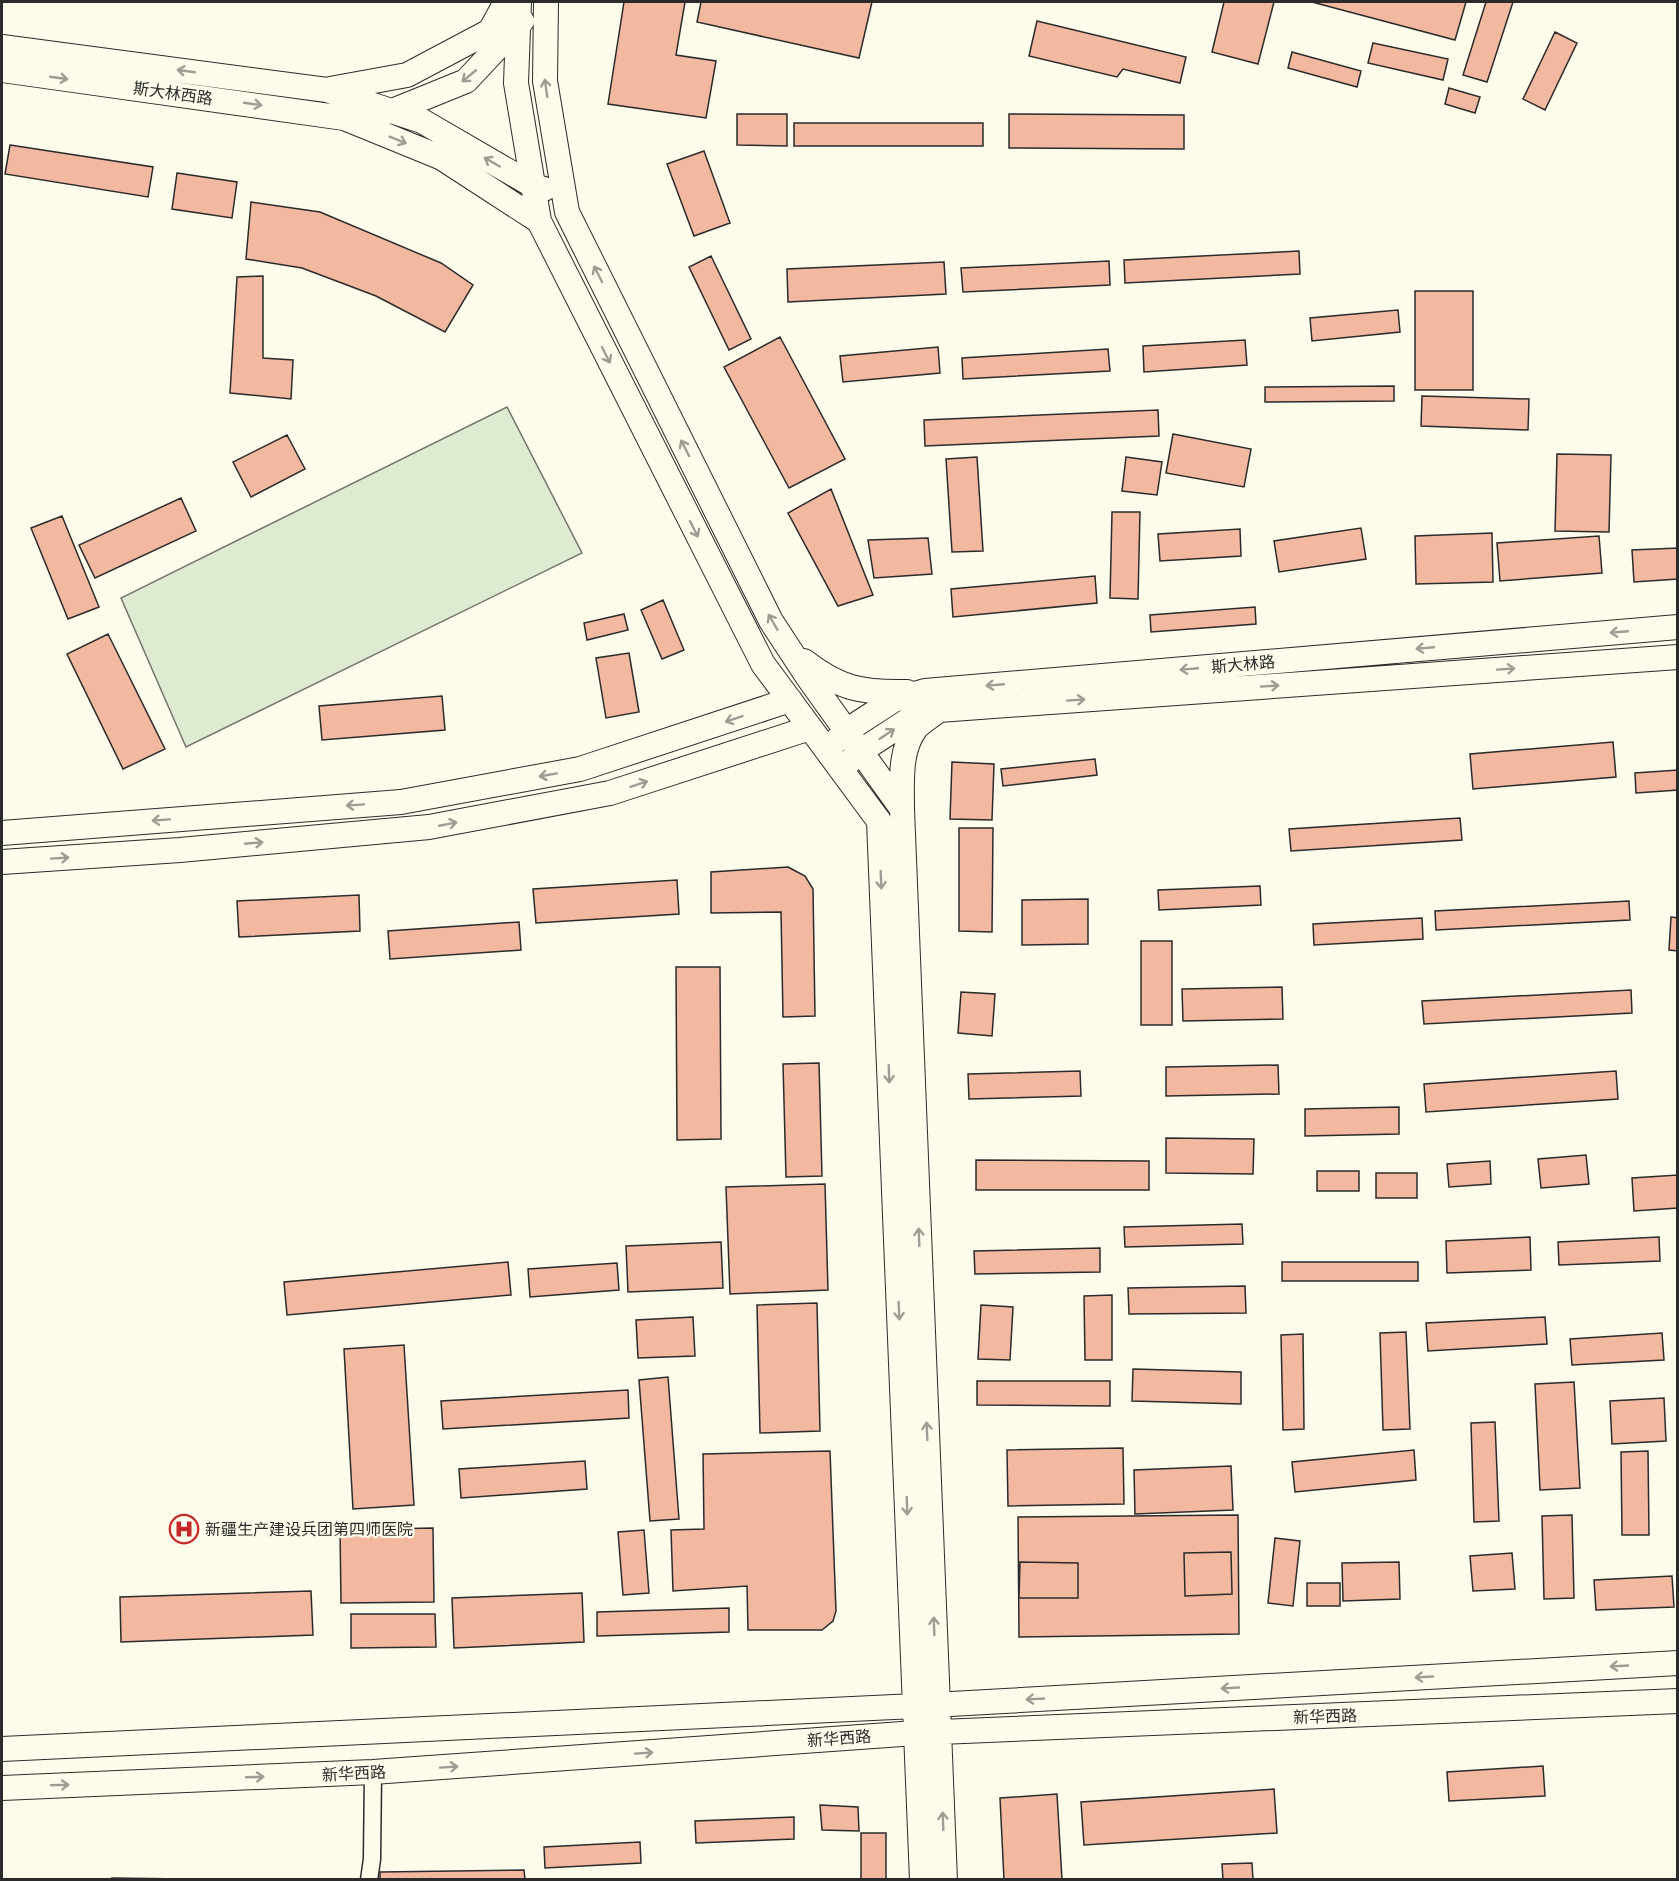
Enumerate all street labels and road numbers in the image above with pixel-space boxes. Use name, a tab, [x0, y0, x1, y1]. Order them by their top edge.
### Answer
street label: 斯大林西路	[132, 78, 214, 108]
street label: 斯大林路	[1210, 651, 1276, 677]
street label: 新华西路	[1293, 1705, 1357, 1727]
street label: 新华西路	[806, 1726, 872, 1750]
street label: 新华西路	[322, 1761, 386, 1785]

